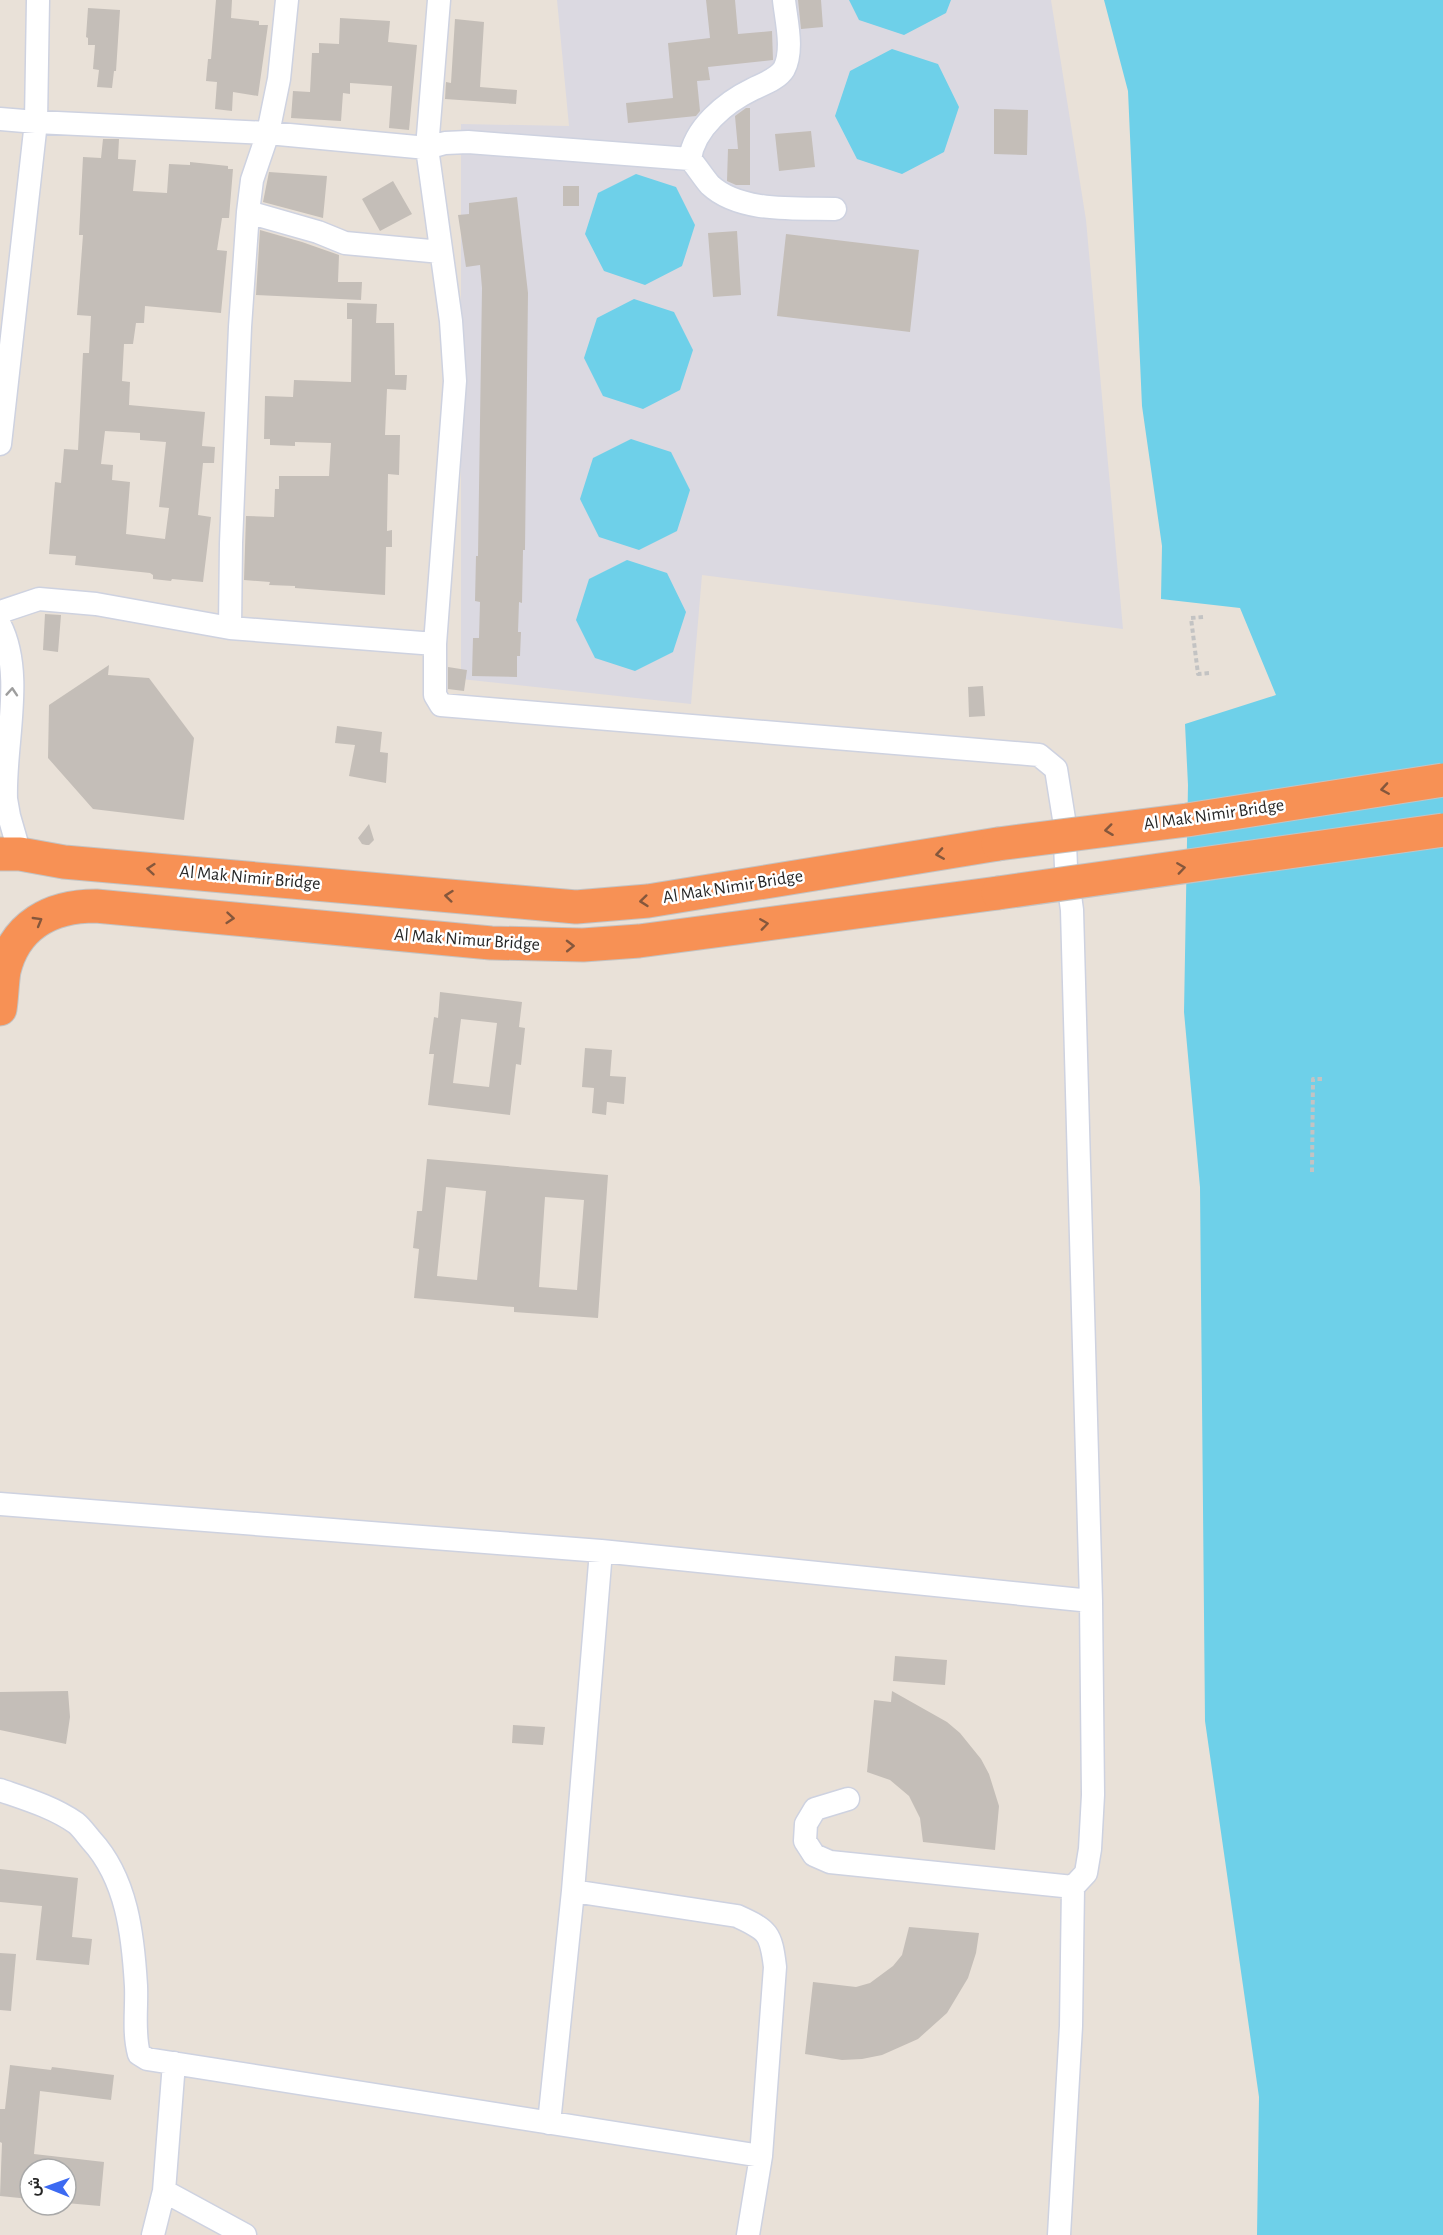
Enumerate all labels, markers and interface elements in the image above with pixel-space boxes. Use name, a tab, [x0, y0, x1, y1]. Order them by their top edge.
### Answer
one-way arrow	[5, 688, 18, 697]
one-way arrow	[1381, 782, 1390, 794]
street label: Al Mak Nimir Bridge	[1143, 796, 1285, 834]
one-way arrow	[1105, 823, 1114, 835]
one-way arrow	[935, 847, 944, 859]
one-way arrow	[146, 863, 155, 876]
street label: Al Mak Nimir Bridge	[179, 863, 321, 893]
one-way arrow	[1176, 863, 1186, 875]
street label: Al Mak Nimir Bridge	[662, 867, 804, 907]
one-way arrow	[445, 890, 454, 903]
one-way arrow	[639, 894, 648, 907]
one-way arrow	[225, 911, 234, 924]
one-way arrow	[32, 916, 42, 928]
one-way arrow	[759, 918, 768, 930]
street label: Al Mak Nimur Bridge	[393, 926, 541, 954]
one-way arrow	[566, 939, 575, 952]
north arrow	[18, 2157, 78, 2217]
text: ش	[26, 2177, 43, 2197]

